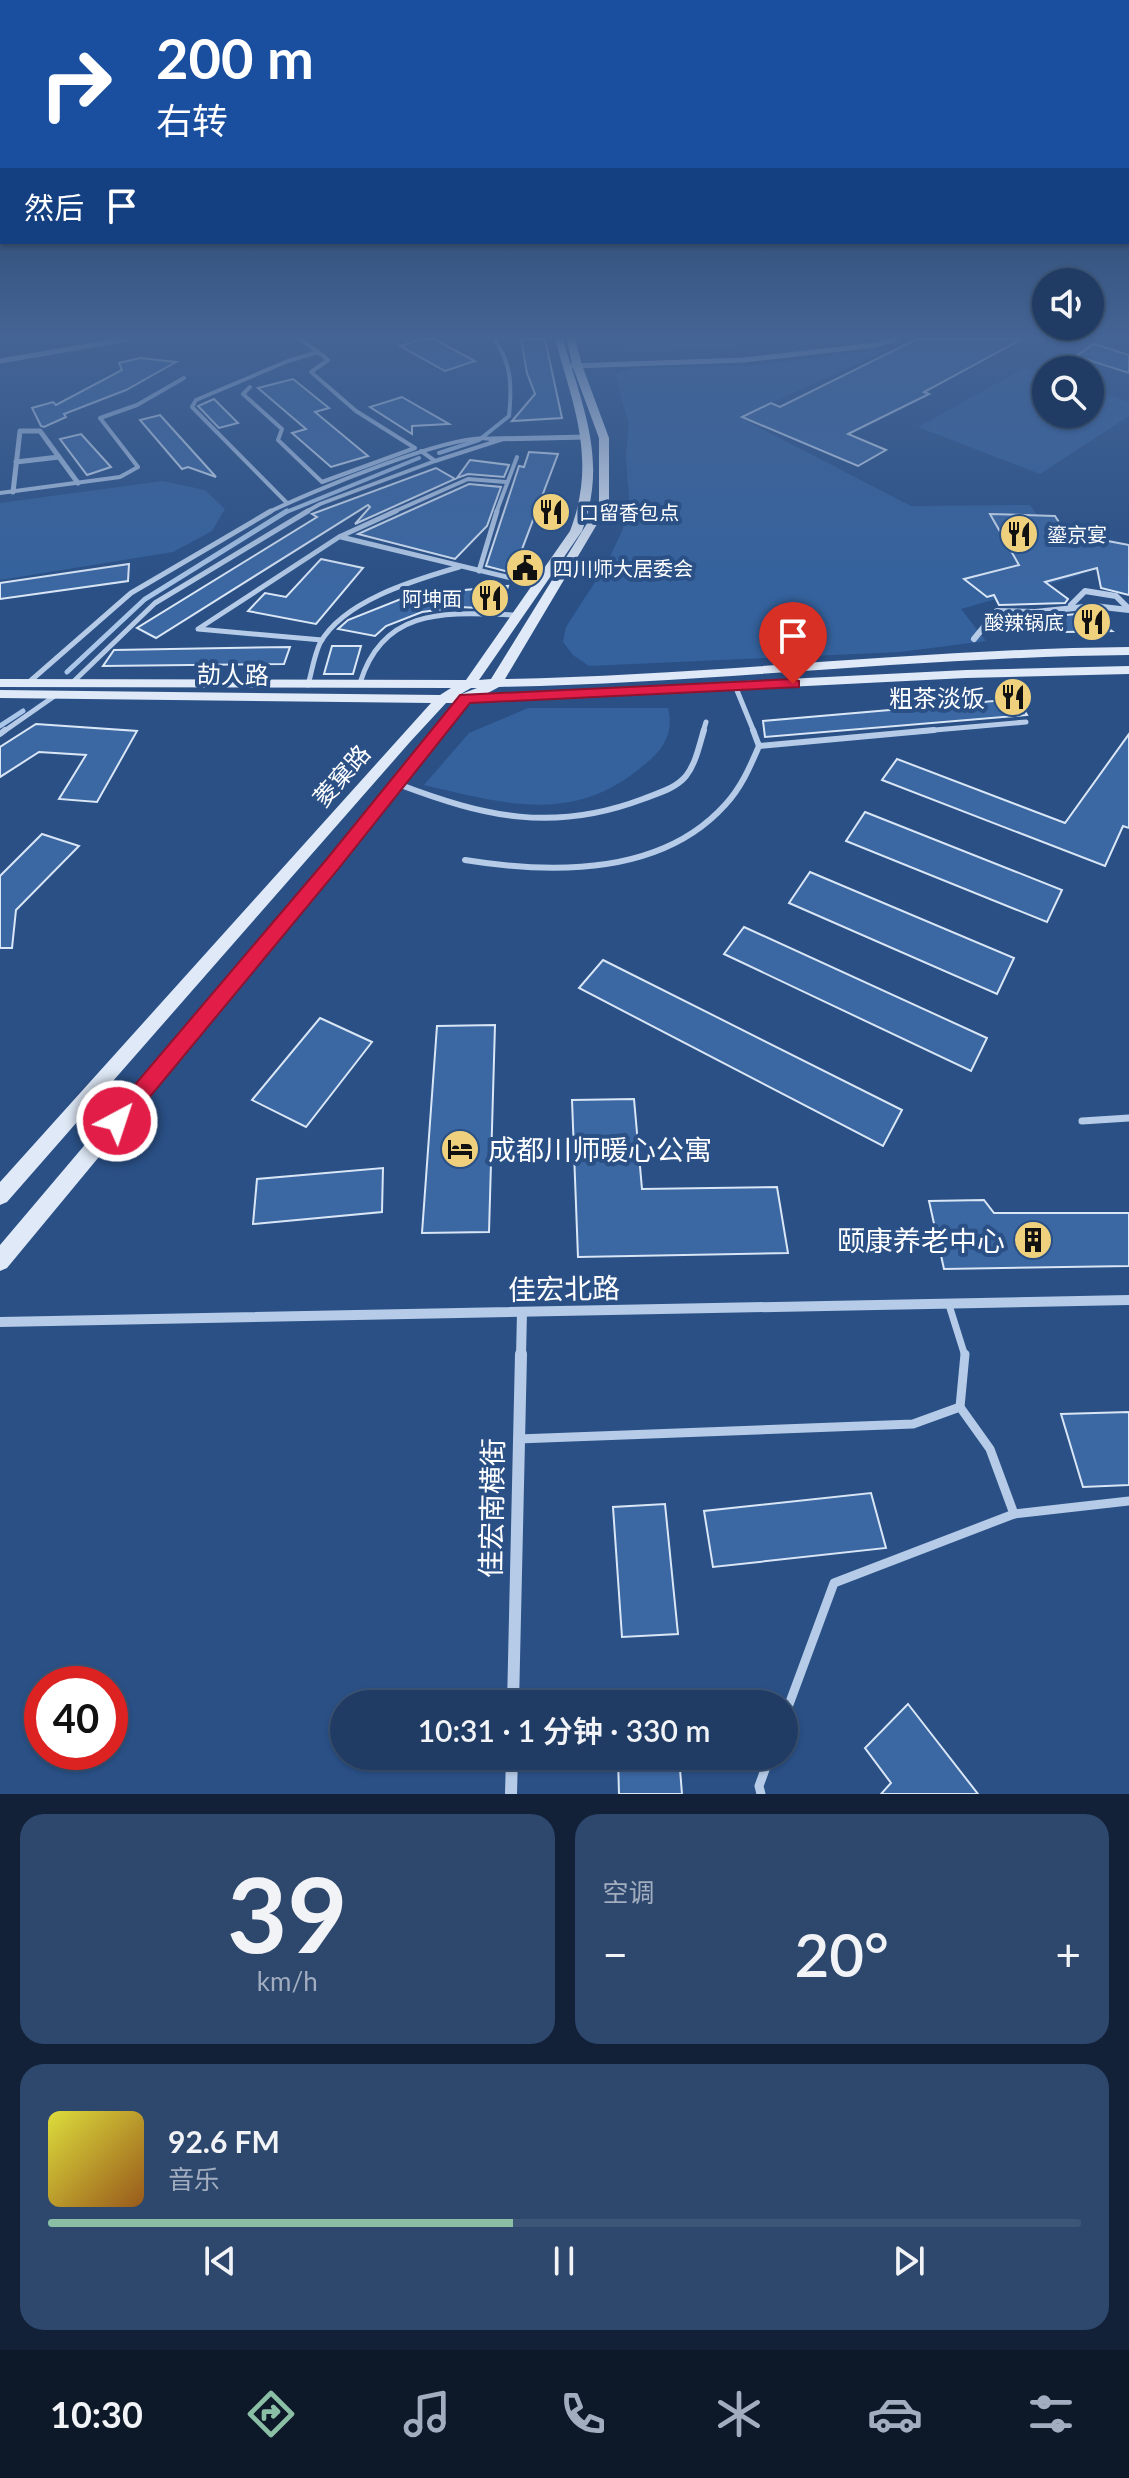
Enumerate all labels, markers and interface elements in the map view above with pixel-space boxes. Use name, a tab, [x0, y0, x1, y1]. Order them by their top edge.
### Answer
text: 200 m	[156, 24, 314, 91]
icon: right	[24, 32, 128, 136]
text: 右转	[156, 98, 228, 142]
icon: arrive	[100, 184, 144, 228]
text: 然后	[24, 189, 84, 225]
map controls	[1032, 268, 1104, 428]
button: sound	[1032, 268, 1104, 340]
button: search	[1032, 356, 1104, 428]
restaurant icon: 口留香包点	[530, 491, 572, 533]
place label: 口留香包点	[579, 500, 679, 524]
restaurant icon: 鎏京宴	[998, 513, 1040, 555]
place label: 鎏京宴	[1047, 522, 1107, 546]
public building icon: 四川师大居委会	[504, 547, 546, 589]
place label: 四川师大居委会	[553, 556, 693, 580]
restaurant icon: 阿坤面	[469, 577, 511, 619]
place label: 阿坤面	[402, 586, 462, 610]
restaurant icon: 酸辣锅底	[1071, 601, 1113, 643]
pin	[759, 602, 827, 684]
place label: 酸辣锅底	[984, 610, 1064, 634]
icon: arrive	[771, 614, 815, 658]
street label: 劼人路	[197, 659, 269, 689]
restaurant icon: 粗茶淡饭	[992, 676, 1034, 718]
place label: 粗茶淡饭	[889, 683, 985, 712]
street label: 菱窠路	[306, 738, 376, 812]
position arrow	[75, 1079, 159, 1163]
hotel icon: 成都川师暖心公寓	[439, 1128, 481, 1170]
place label: 成都川师暖心公寓	[488, 1132, 712, 1166]
building icon: 颐康养老中心	[1012, 1219, 1054, 1261]
place label: 颐康养老中心	[837, 1223, 1005, 1257]
street label: 佳宏北路	[508, 1270, 620, 1306]
street label: 佳宏南横街	[473, 1438, 509, 1578]
speed limit sign: 40	[24, 1666, 128, 1770]
text: 10:31 · 1 分钟 · 330 m	[418, 1712, 710, 1748]
text: 39	[227, 1850, 348, 1975]
text: 空调	[603, 1876, 655, 1908]
text: 20°	[795, 1918, 889, 1990]
text: −	[603, 1928, 628, 1980]
text: +	[1055, 1928, 1081, 1980]
text: km/h	[257, 1965, 318, 1997]
text: 92.6 FM	[168, 2123, 280, 2159]
text: 音乐	[168, 2163, 220, 2195]
icon: previous	[198, 2239, 242, 2283]
icon: pause	[542, 2239, 586, 2283]
icon: next	[887, 2239, 931, 2283]
icon: directions	[243, 2386, 299, 2442]
icon: music	[399, 2386, 455, 2442]
icon: phone	[555, 2386, 611, 2442]
icon: climate	[711, 2386, 767, 2442]
icon: car	[867, 2386, 923, 2442]
icon: filters	[1023, 2386, 1079, 2442]
text: 10:30	[50, 2392, 143, 2436]

